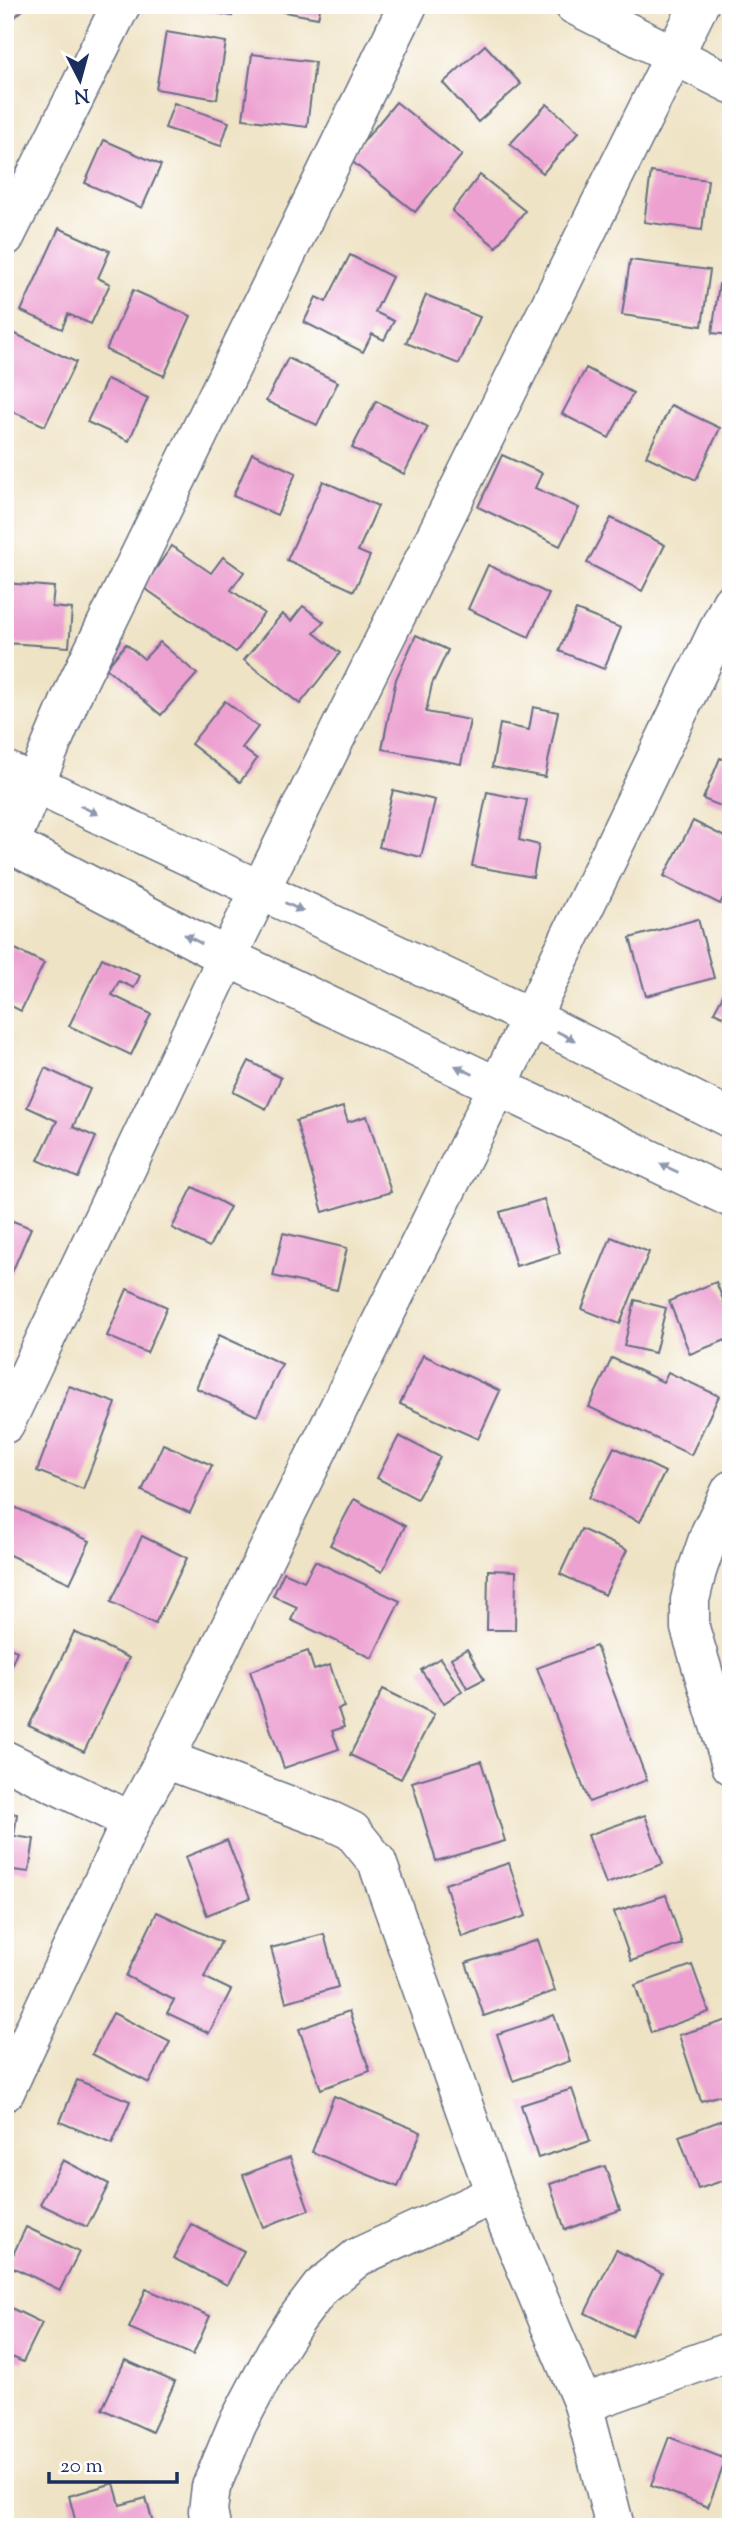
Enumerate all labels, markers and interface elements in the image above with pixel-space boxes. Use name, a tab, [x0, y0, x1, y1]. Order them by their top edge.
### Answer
north arrow	[46, 46, 116, 116]
text: N	[73, 80, 90, 109]
one-way arrow	[79, 804, 99, 815]
one-way arrow	[284, 902, 304, 913]
one-way arrow	[183, 933, 203, 945]
one-way arrow	[557, 1029, 577, 1041]
one-way arrow	[454, 1064, 474, 1076]
one-way arrow	[659, 1163, 679, 1174]
scale bar	[49, 2441, 177, 2485]
text: 20 m	[60, 2452, 103, 2482]

